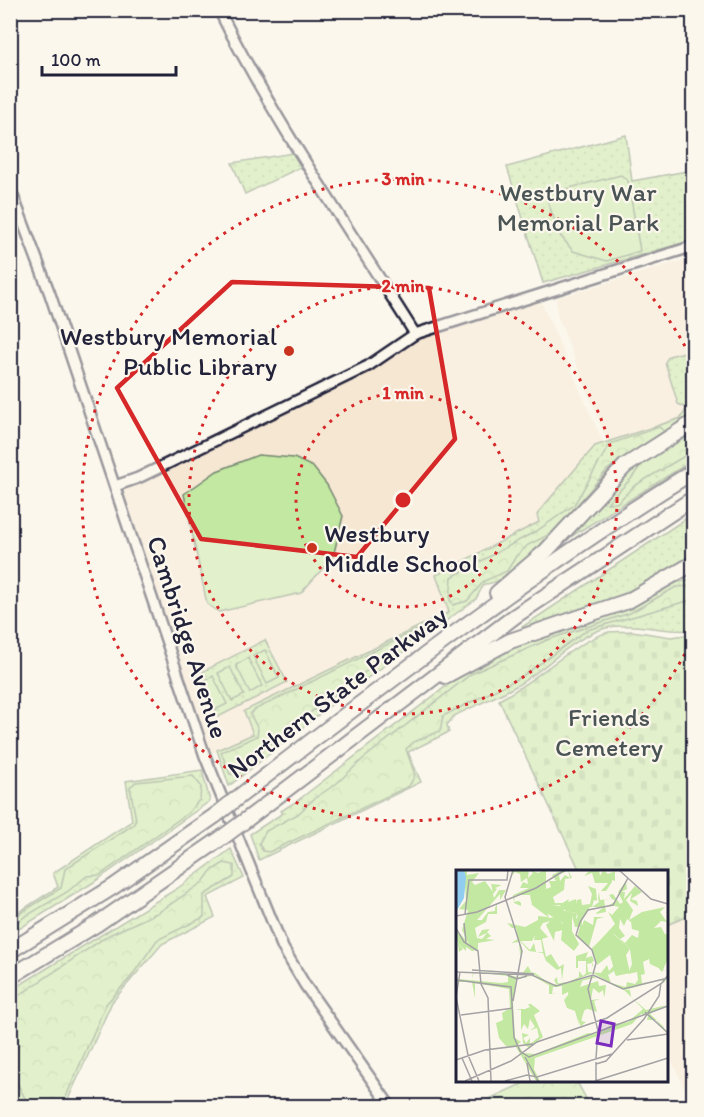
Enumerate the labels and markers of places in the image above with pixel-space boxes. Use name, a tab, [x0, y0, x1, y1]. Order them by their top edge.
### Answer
place label: Westbury Memorial Public Library	[60, 320, 277, 382]
marker: Westbury Memorial Public Library	[282, 344, 296, 358]
centre of rings	[393, 490, 413, 510]
place label: Westbury Middle School	[324, 517, 479, 579]
marker: Westbury Middle School	[305, 541, 319, 555]

